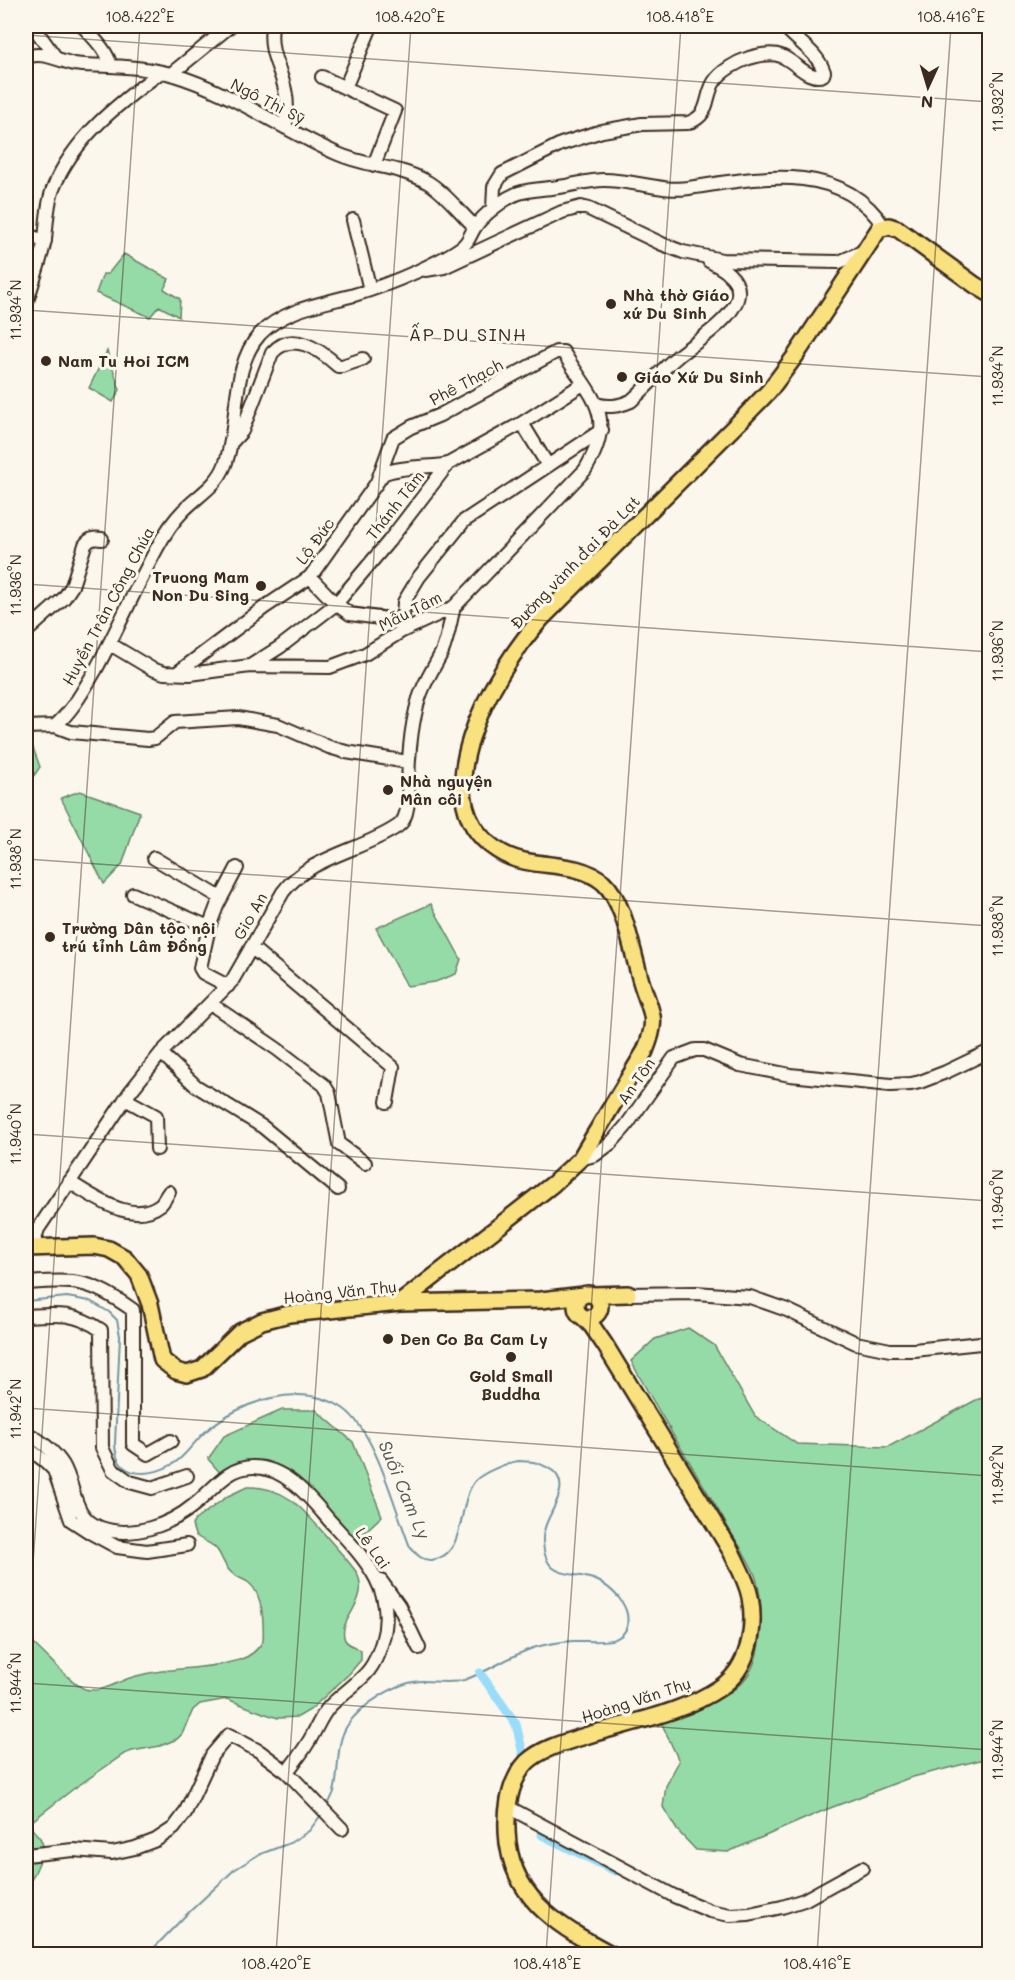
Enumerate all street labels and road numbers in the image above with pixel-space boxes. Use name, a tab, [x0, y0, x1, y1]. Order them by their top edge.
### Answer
street label: Ngô Thì Sỹ	[227, 73, 309, 128]
street label: Phê Thạch	[425, 353, 506, 410]
street label: Thánh Tâm	[361, 466, 428, 544]
street label: Đường vành đai Đà Lạt	[505, 490, 644, 633]
street label: Lộ Đức	[291, 513, 339, 568]
street label: Huyền Trân Công Chúa	[57, 523, 158, 689]
street label: Mẫu Tâm	[375, 586, 445, 635]
street label: Gio An	[228, 888, 271, 943]
street label: An Tôn	[612, 1053, 659, 1108]
street label: Hoàng Văn Thụ	[282, 1275, 398, 1308]
street label: Lê Lai	[351, 1523, 396, 1573]
street label: Hoàng Văn Thụ	[578, 1672, 693, 1727]

